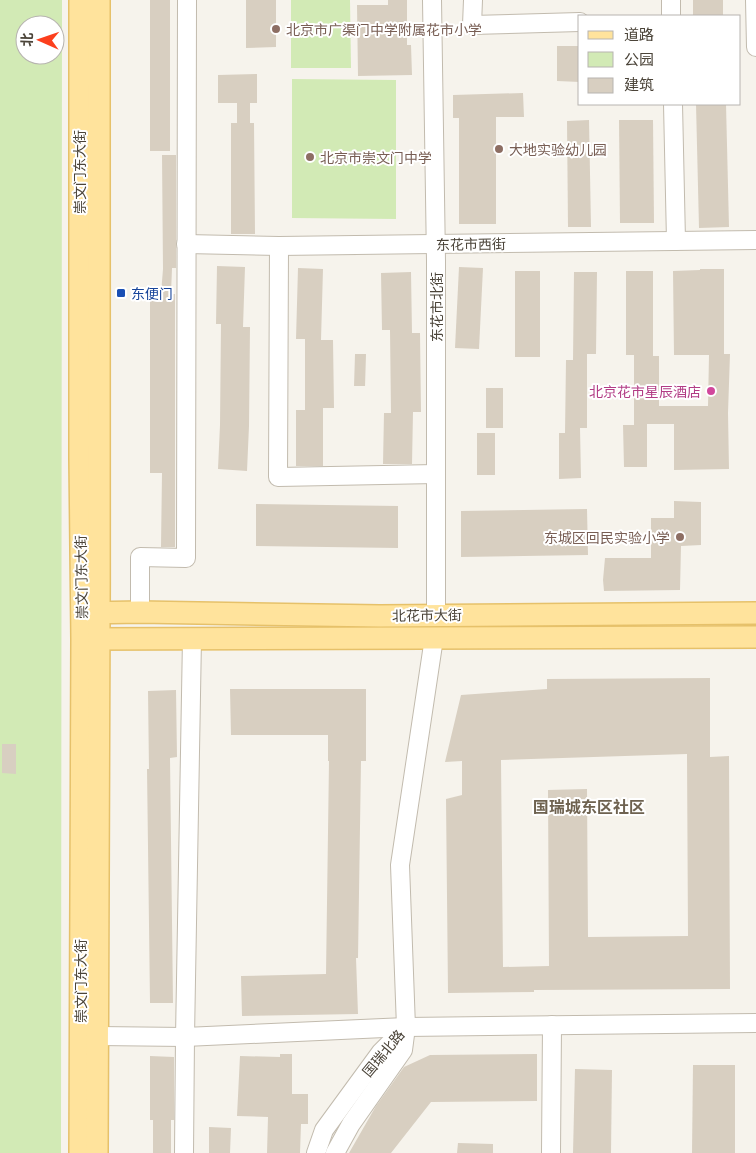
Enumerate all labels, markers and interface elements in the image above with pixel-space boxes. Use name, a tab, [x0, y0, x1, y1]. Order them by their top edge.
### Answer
north arrow	[15, 15, 65, 65]
legend	[578, 15, 741, 105]
place label: 北京市广渠门中学附属花市小学	[286, 21, 482, 38]
marker: 北京市广渠门中学附属花市小学	[270, 23, 282, 35]
text: 道路	[624, 25, 654, 43]
text: 北	[18, 32, 35, 47]
text: 公园	[624, 50, 654, 68]
text: 建筑	[624, 75, 654, 93]
street label: 崇文门东大街	[71, 130, 88, 214]
place label: 大地实验幼儿园	[509, 141, 607, 158]
marker: 大地实验幼儿园	[493, 143, 505, 155]
place label: 北京市崇文门中学	[320, 149, 432, 166]
marker: 北京市崇文门中学	[304, 151, 316, 163]
street label: 东花市西街	[436, 235, 506, 253]
street label: 东花市北街	[428, 272, 445, 342]
place label: 东便门	[131, 285, 173, 302]
marker: 东便门	[115, 287, 127, 299]
place label: 北京花市星辰酒店	[589, 383, 701, 400]
marker: 北京花市星辰酒店	[705, 385, 717, 397]
place label: 东城区回民实验小学	[544, 529, 670, 546]
marker: 东城区回民实验小学	[674, 531, 686, 543]
street label: 崇文门东大街	[72, 535, 90, 619]
street label: 北花市大街	[392, 606, 462, 624]
district label: 国瑞城东区社区	[533, 797, 645, 816]
street label: 崇文门东大街	[72, 939, 89, 1023]
street label: 国瑞北路	[358, 1026, 408, 1080]

